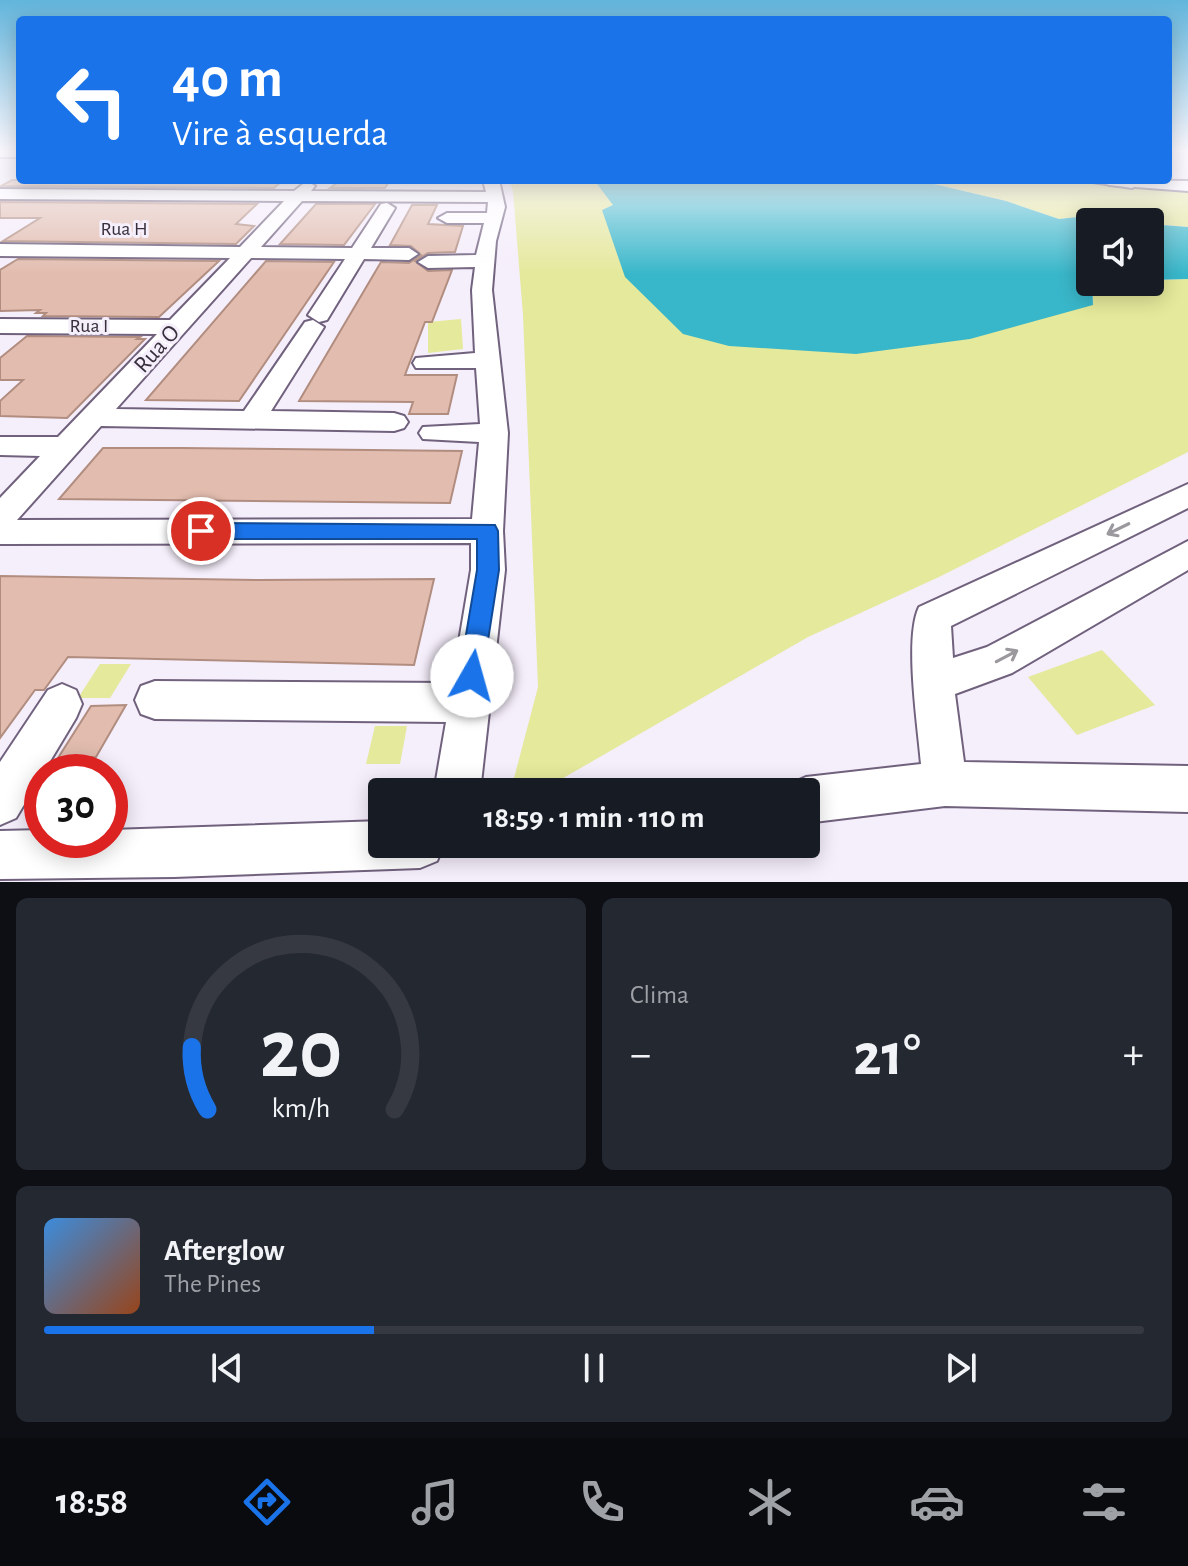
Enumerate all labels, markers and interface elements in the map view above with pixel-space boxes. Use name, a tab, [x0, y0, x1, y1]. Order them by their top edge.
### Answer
icon: left	[40, 48, 144, 152]
text: 40 m	[172, 51, 283, 107]
text: Vire à esquerda	[172, 116, 388, 152]
map controls	[1076, 208, 1164, 296]
button: sound	[1076, 208, 1164, 296]
street label: Rua H	[100, 219, 148, 239]
street label: Rua I	[70, 316, 108, 336]
street label: Rua O	[130, 320, 184, 378]
pin	[167, 497, 235, 565]
icon: arrive	[179, 509, 223, 553]
one-way arrow	[1106, 522, 1130, 537]
position arrow	[430, 634, 514, 718]
one-way arrow	[995, 647, 1018, 663]
speed limit sign: 30	[24, 754, 128, 858]
text: 18:59 · 1 min · 110 m	[484, 803, 704, 833]
text: Clima	[630, 982, 689, 1008]
text: 20	[260, 1009, 342, 1093]
text: 21°	[853, 1026, 921, 1086]
text: −	[630, 1033, 651, 1077]
text: +	[1123, 1033, 1144, 1077]
text: km/h	[272, 1094, 330, 1123]
text: Afterglow	[164, 1236, 285, 1266]
text: The Pines	[164, 1271, 261, 1297]
icon: previous	[205, 1346, 249, 1390]
icon: pause	[572, 1346, 616, 1390]
icon: next	[939, 1346, 983, 1390]
icon: directions	[239, 1474, 295, 1530]
icon: music	[407, 1474, 463, 1530]
icon: phone	[574, 1474, 630, 1530]
icon: climate	[742, 1474, 798, 1530]
icon: car	[909, 1474, 965, 1530]
icon: filters	[1076, 1474, 1132, 1530]
text: 18:58	[56, 1484, 128, 1520]

